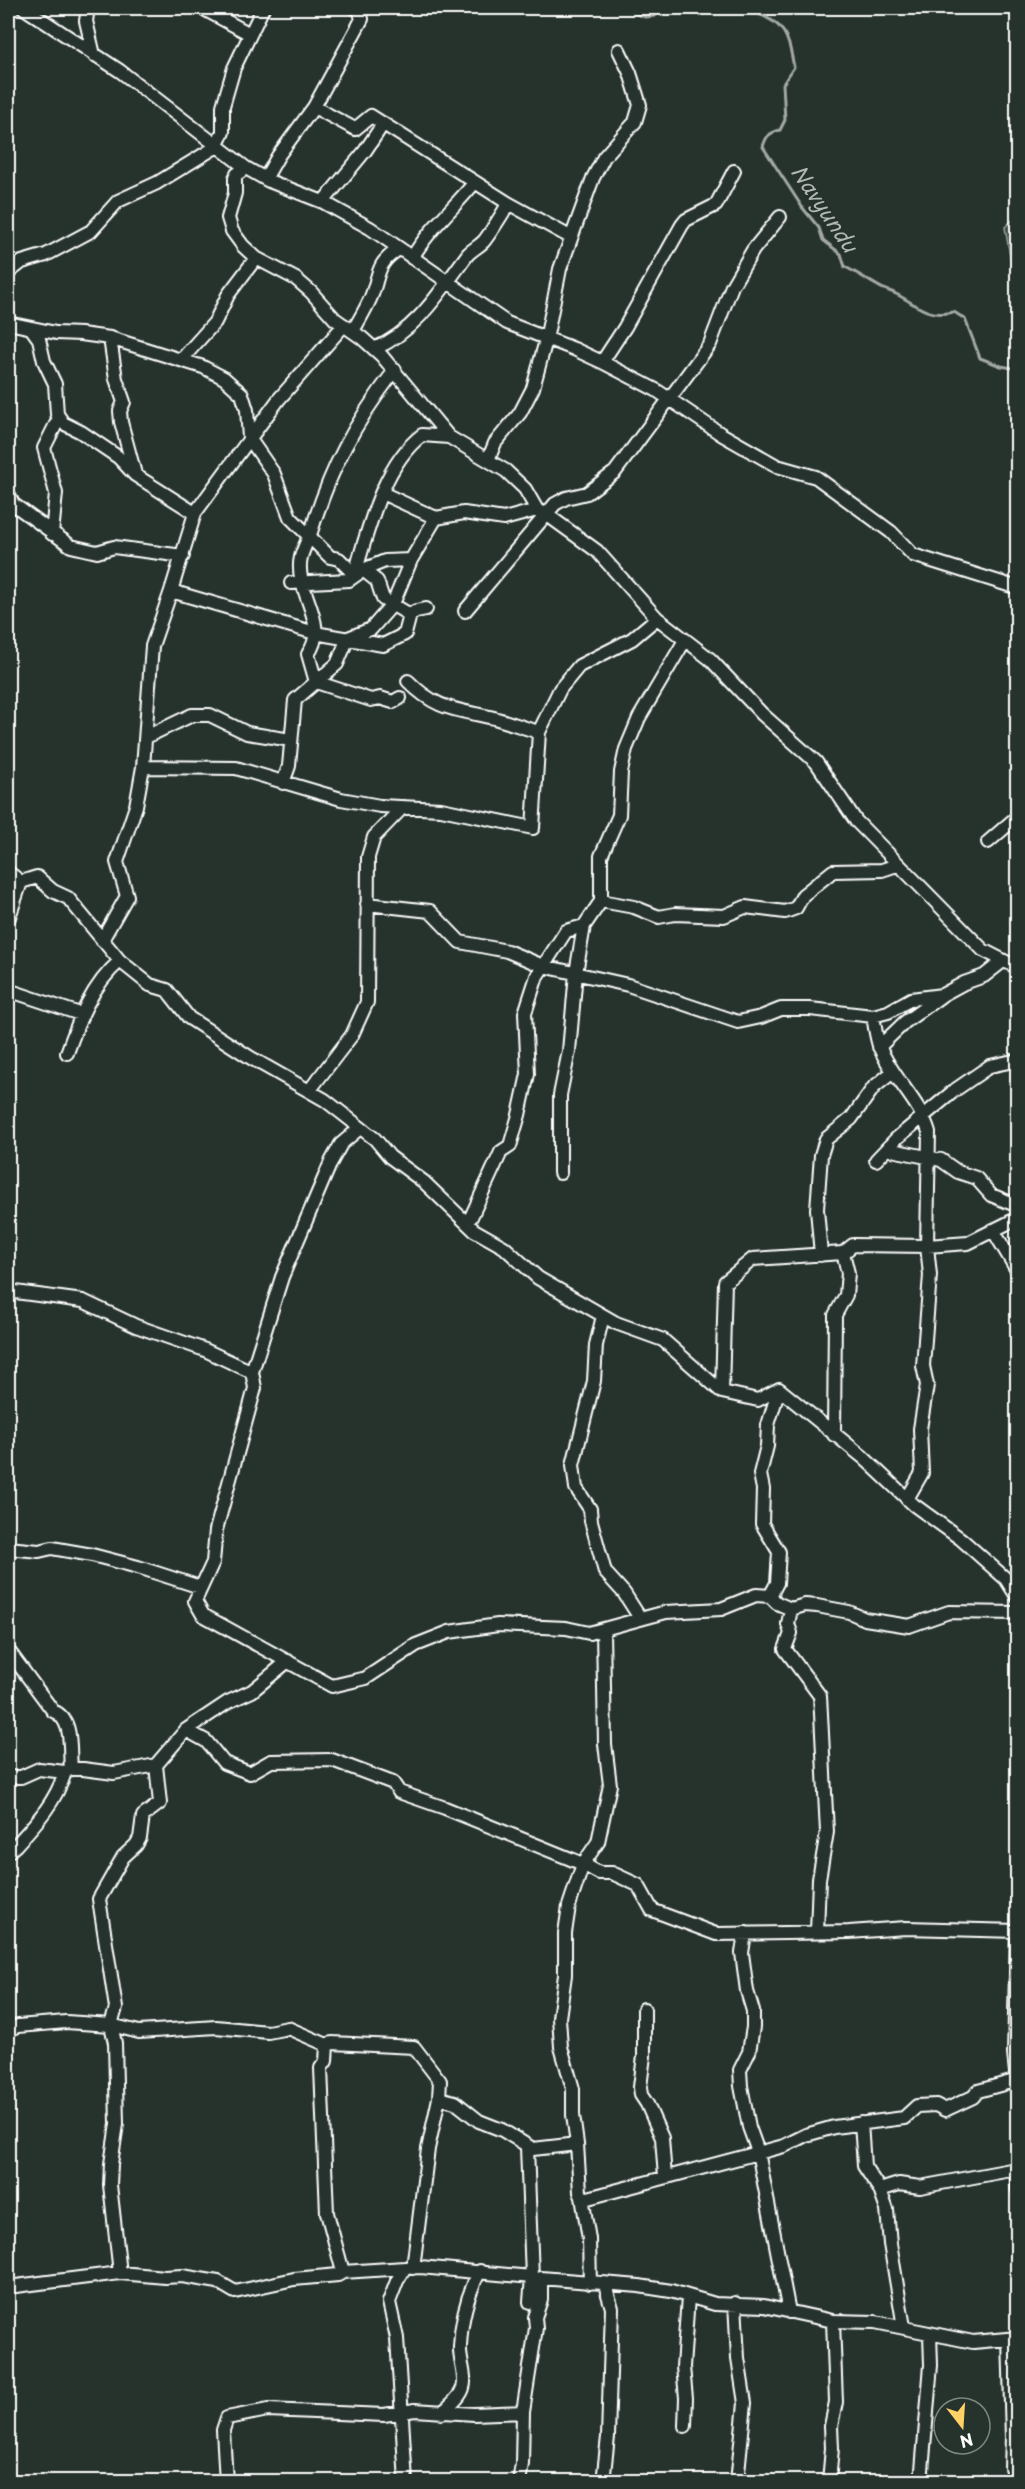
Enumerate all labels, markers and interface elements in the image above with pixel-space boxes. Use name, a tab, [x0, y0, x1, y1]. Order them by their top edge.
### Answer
water label: Navyundu	[784, 158, 868, 259]
north arrow	[932, 2396, 992, 2456]
text: N	[957, 2428, 976, 2455]

